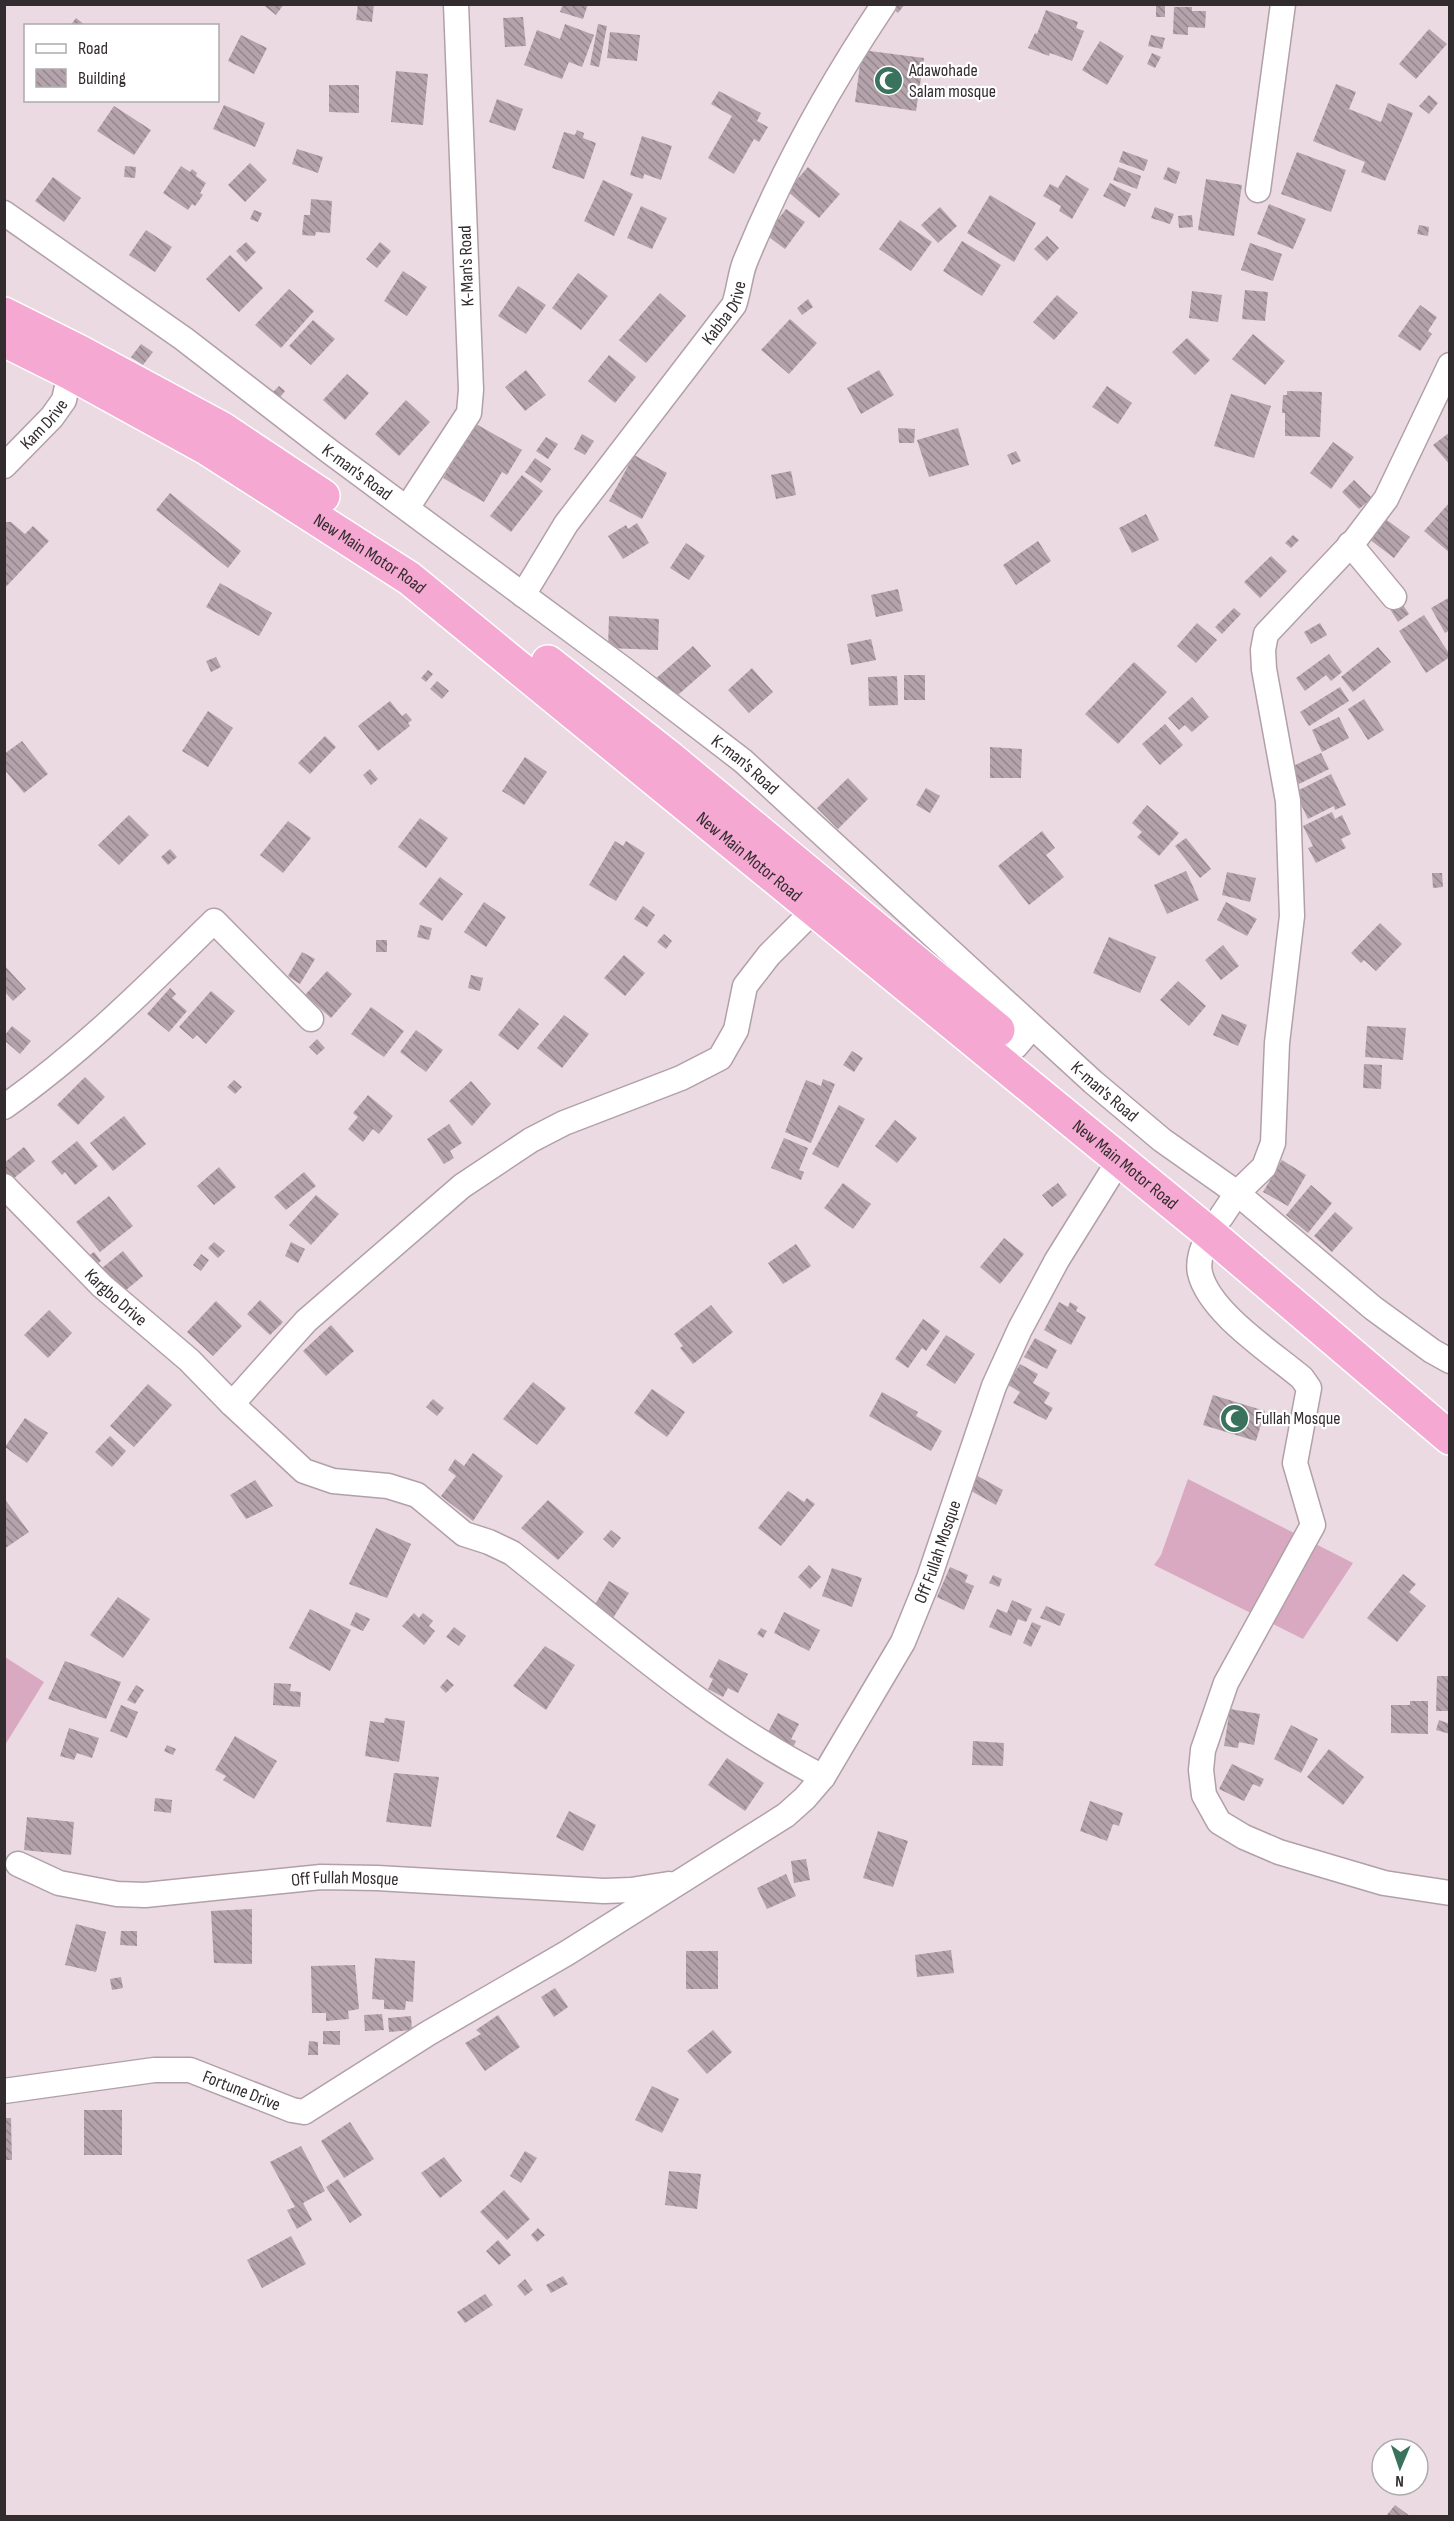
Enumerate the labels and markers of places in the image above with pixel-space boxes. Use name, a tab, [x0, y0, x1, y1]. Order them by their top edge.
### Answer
place label: Adawohade Salam mosque	[908, 60, 996, 102]
mosque icon: Adawohade Salam mosque	[872, 64, 904, 96]
mosque icon: Fullah Mosque	[1218, 1402, 1250, 1434]
place label: Fullah Mosque	[1255, 1408, 1340, 1429]

